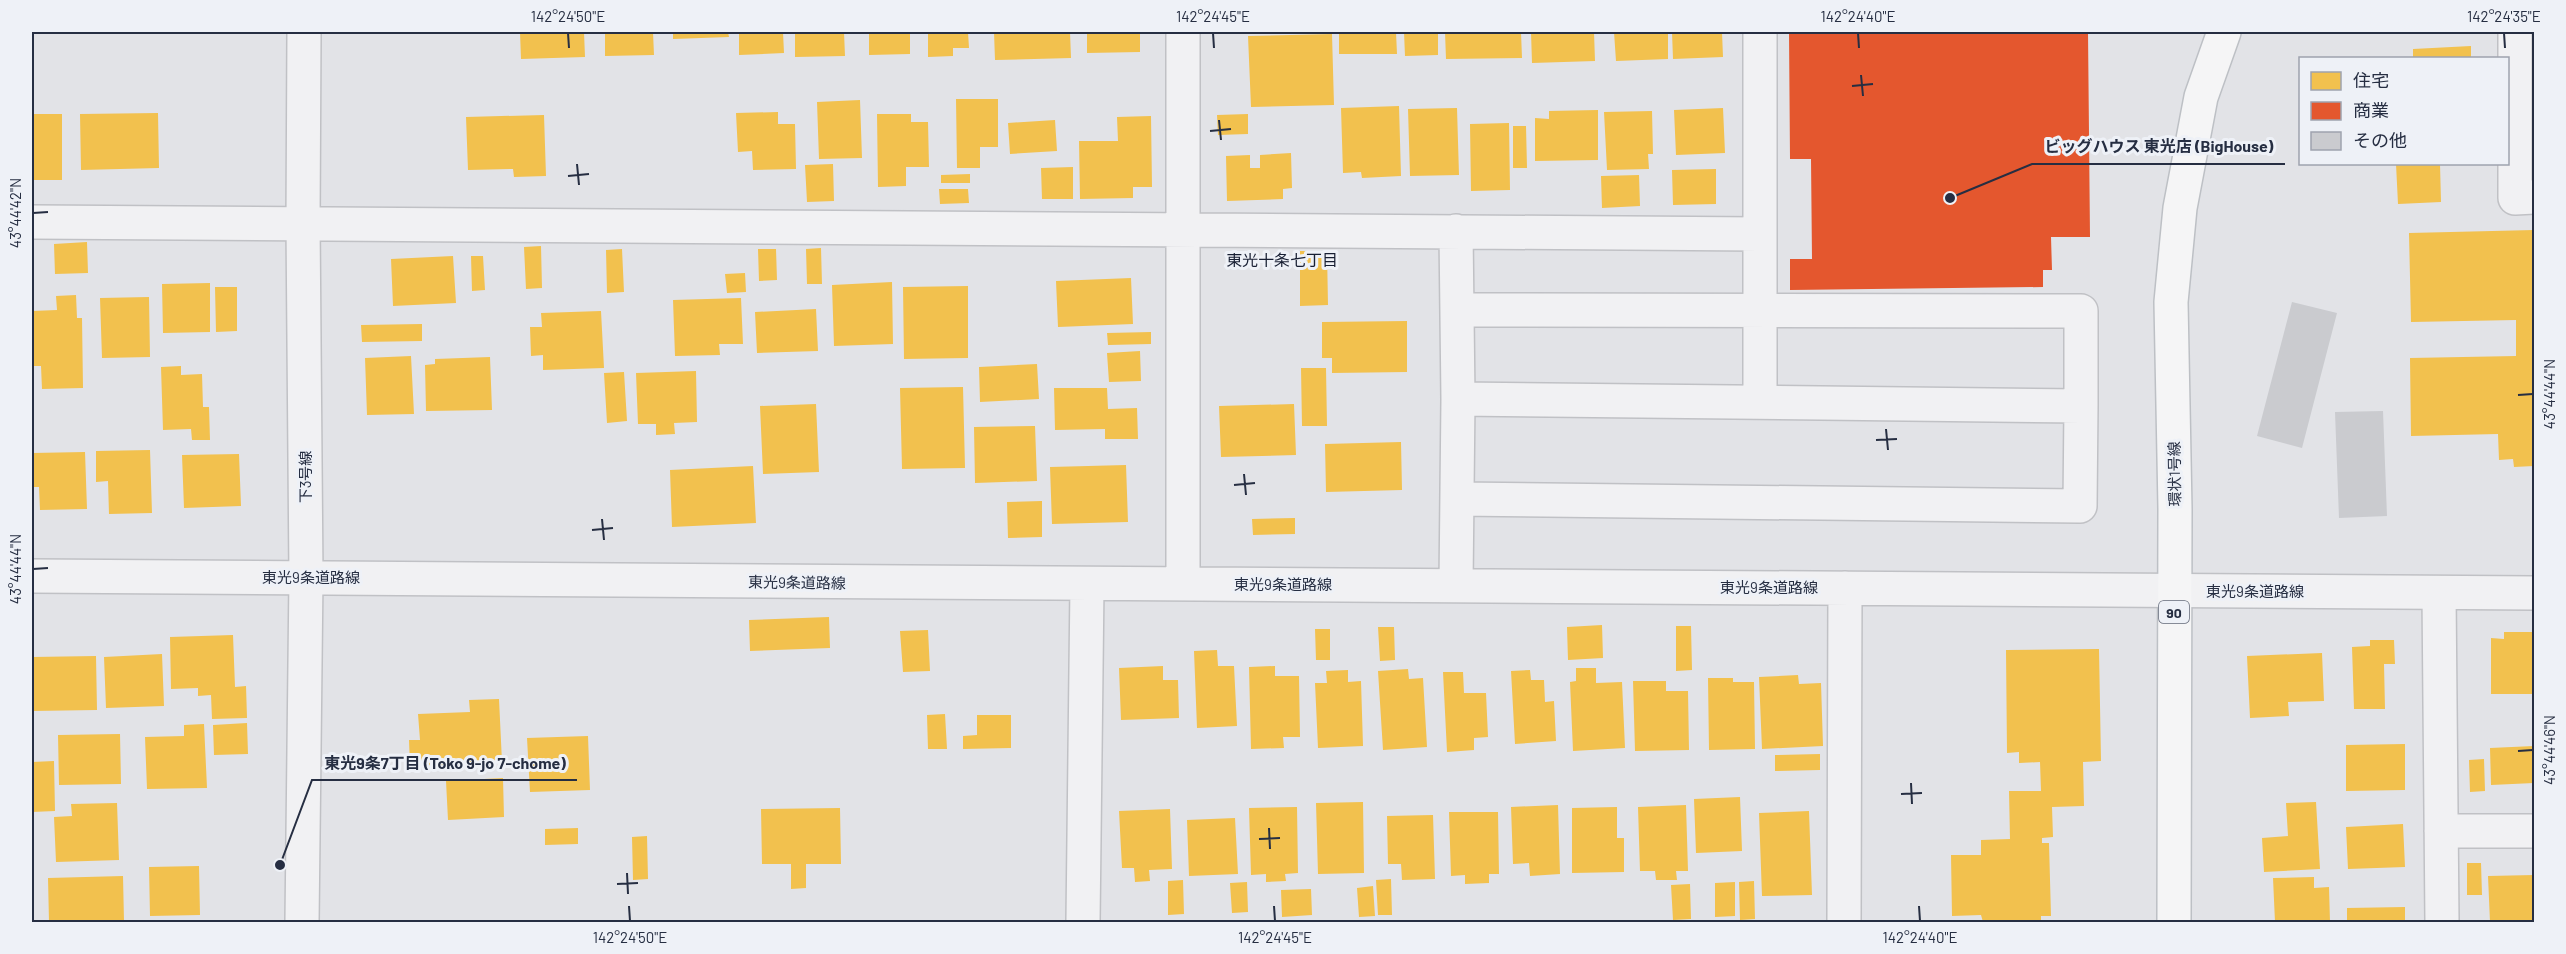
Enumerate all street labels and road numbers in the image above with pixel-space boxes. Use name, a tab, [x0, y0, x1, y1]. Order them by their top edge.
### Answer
street label: 環状1号線	[2164, 441, 2184, 507]
street label: 下3号線	[296, 451, 314, 503]
street label: 東光9条道路線	[262, 568, 360, 586]
street label: 東光9条道路線	[748, 572, 846, 592]
street label: 東光9条道路線	[1234, 575, 1332, 593]
street label: 東光9条道路線	[1720, 578, 1818, 596]
street label: 東光9条道路線	[2206, 582, 2304, 600]
road number: 90	[2159, 601, 2189, 623]

